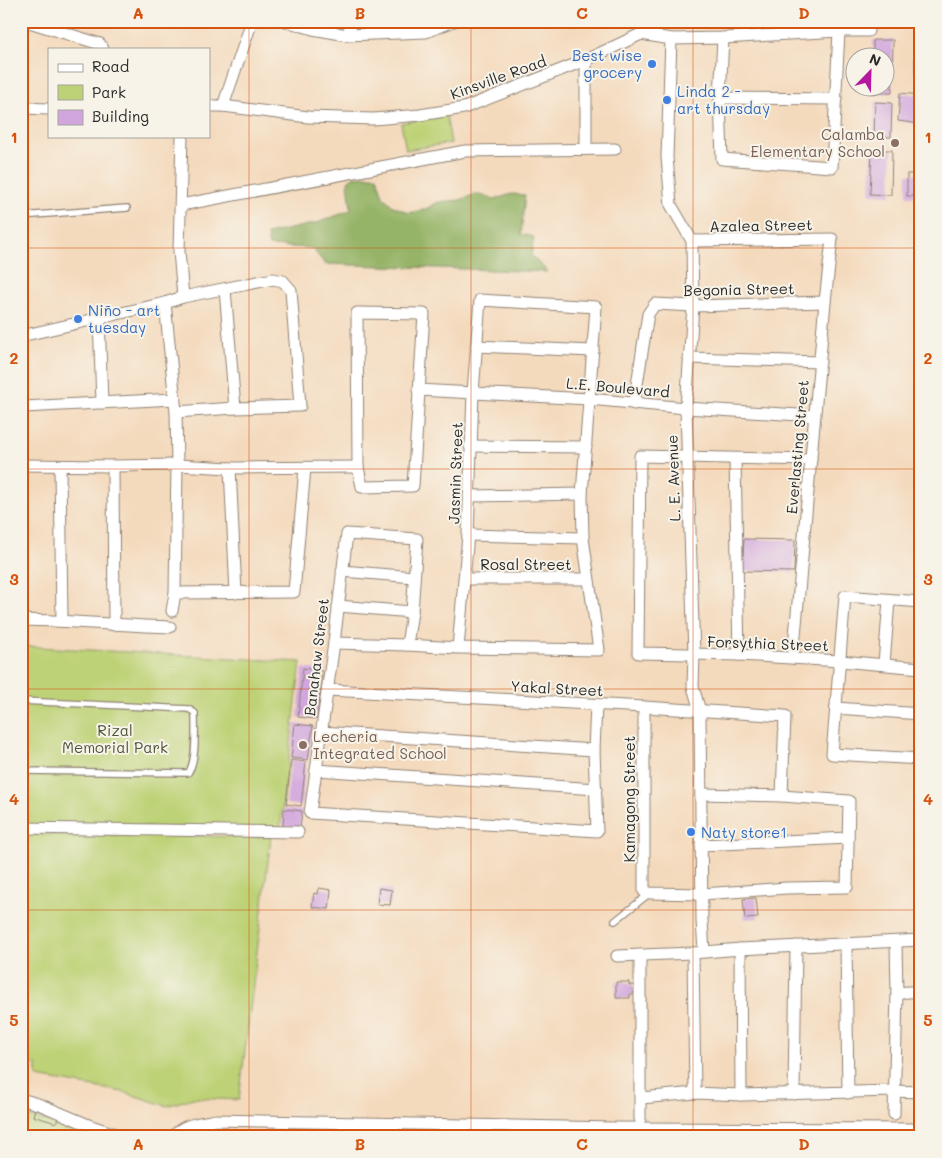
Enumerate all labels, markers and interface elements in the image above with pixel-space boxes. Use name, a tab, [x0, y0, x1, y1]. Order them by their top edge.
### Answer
text: A	[132, 2, 144, 23]
text: B	[355, 2, 365, 23]
text: C	[576, 2, 588, 23]
text: D	[798, 2, 810, 23]
place label: Best wise grocery	[572, 45, 642, 82]
legend	[48, 48, 210, 138]
north arrow	[844, 48, 894, 98]
text: N	[867, 49, 884, 70]
street label: Kinsville Road	[447, 50, 549, 104]
text: Road	[92, 56, 129, 76]
marker: Best wise grocery	[646, 58, 658, 70]
place label: Linda 2 - art thursday	[677, 81, 770, 118]
text: Park	[92, 82, 126, 102]
marker: Linda 2 - art thursday	[661, 94, 673, 106]
text: Building	[92, 106, 149, 126]
place label: Calamba Elementary School	[750, 124, 885, 161]
text: 1	[10, 126, 18, 147]
text: 1	[924, 126, 932, 147]
marker: Calamba Elementary School	[889, 137, 901, 149]
street label: Azalea Street	[709, 214, 813, 236]
street label: Begonia Street	[683, 278, 795, 300]
place label: Niño - art tuesday	[88, 300, 160, 337]
marker: Niño - art tuesday	[72, 313, 84, 325]
text: 2	[10, 347, 19, 368]
text: 2	[924, 347, 933, 368]
street label: L.E. Boulevard	[565, 373, 671, 401]
street label: Everlasting Street	[781, 379, 813, 515]
street label: Jasmin Street	[443, 422, 467, 524]
street label: L. E. Avenue	[661, 434, 685, 522]
street label: Rosal Street	[480, 554, 572, 574]
text: 3	[9, 568, 19, 589]
text: 3	[923, 568, 933, 589]
street label: Banahaw Street	[299, 597, 333, 717]
street label: Forsythia Street	[707, 631, 829, 655]
street label: Yakal Street	[510, 676, 604, 700]
park label: Rizal Memorial Park	[62, 720, 168, 757]
place label: Lecheria Integrated School	[313, 726, 447, 763]
street label: Kamagong Street	[619, 736, 639, 862]
marker: Lecheria Integrated School	[297, 739, 309, 751]
text: 4	[9, 788, 19, 809]
text: 4	[923, 788, 933, 809]
place label: Naty store1	[701, 822, 787, 842]
marker: Naty store1	[685, 826, 697, 838]
text: 5	[9, 1009, 19, 1030]
text: 5	[923, 1009, 933, 1030]
text: A	[132, 1133, 144, 1154]
text: B	[355, 1133, 365, 1154]
text: C	[576, 1133, 588, 1154]
text: D	[798, 1133, 810, 1154]

